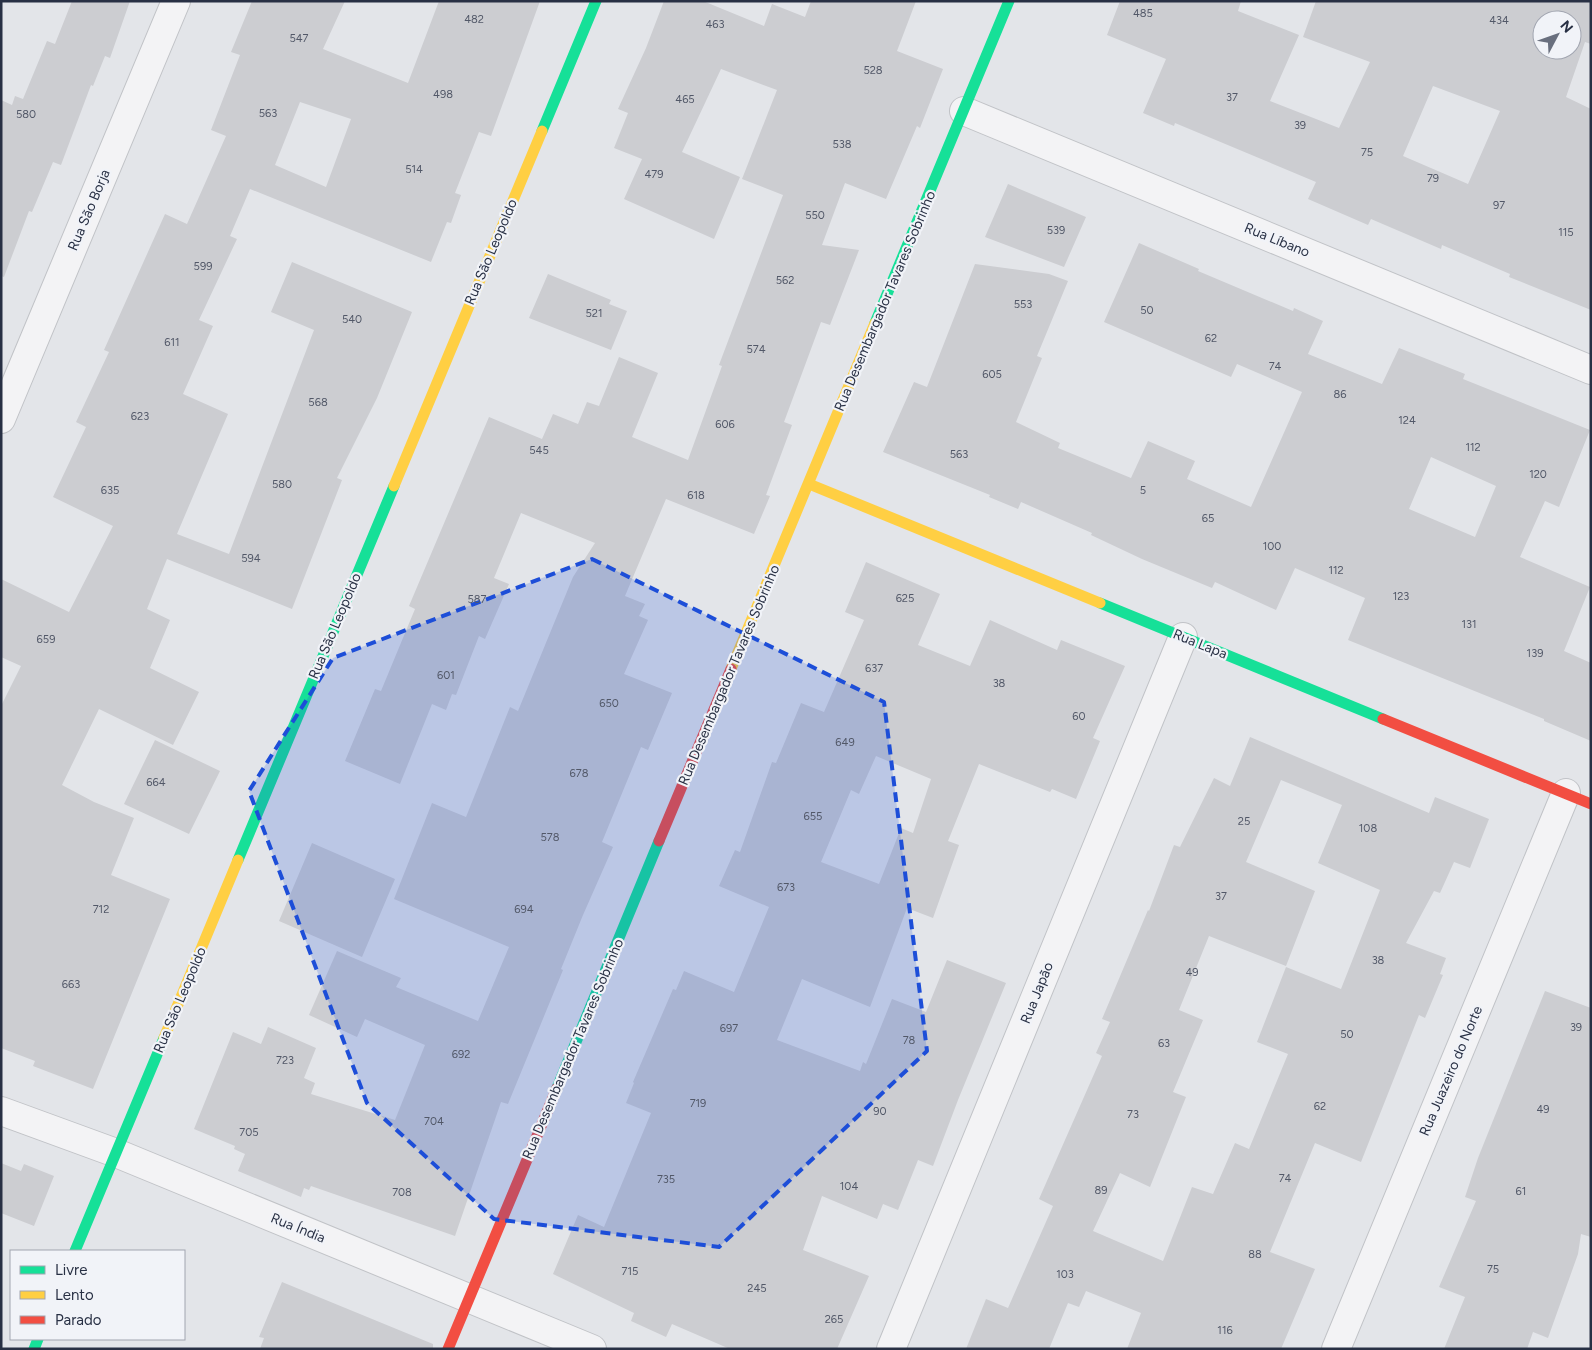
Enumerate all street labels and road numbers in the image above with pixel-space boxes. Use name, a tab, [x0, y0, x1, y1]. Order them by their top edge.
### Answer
street label: Rua São Borja	[64, 167, 114, 253]
street label: Rua Desembargador Tavares Sobrinho	[831, 188, 939, 414]
street label: Rua São Leopoldo	[461, 197, 521, 307]
street label: Rua Líbano	[1242, 219, 1312, 261]
street label: Rua Desembargador Tavares Sobrinho	[675, 562, 783, 788]
street label: Rua São Leopoldo	[305, 571, 365, 681]
street label: Rua Lapa	[1170, 625, 1230, 663]
street label: Rua Desembargador Tavares Sobrinho	[519, 936, 627, 1162]
street label: Rua São Leopoldo	[150, 945, 210, 1055]
street label: Rua Japão	[1017, 960, 1057, 1026]
street label: Rua Juazeiro do Norte	[1416, 1003, 1486, 1139]
street label: Rua Índia	[268, 1209, 328, 1247]

